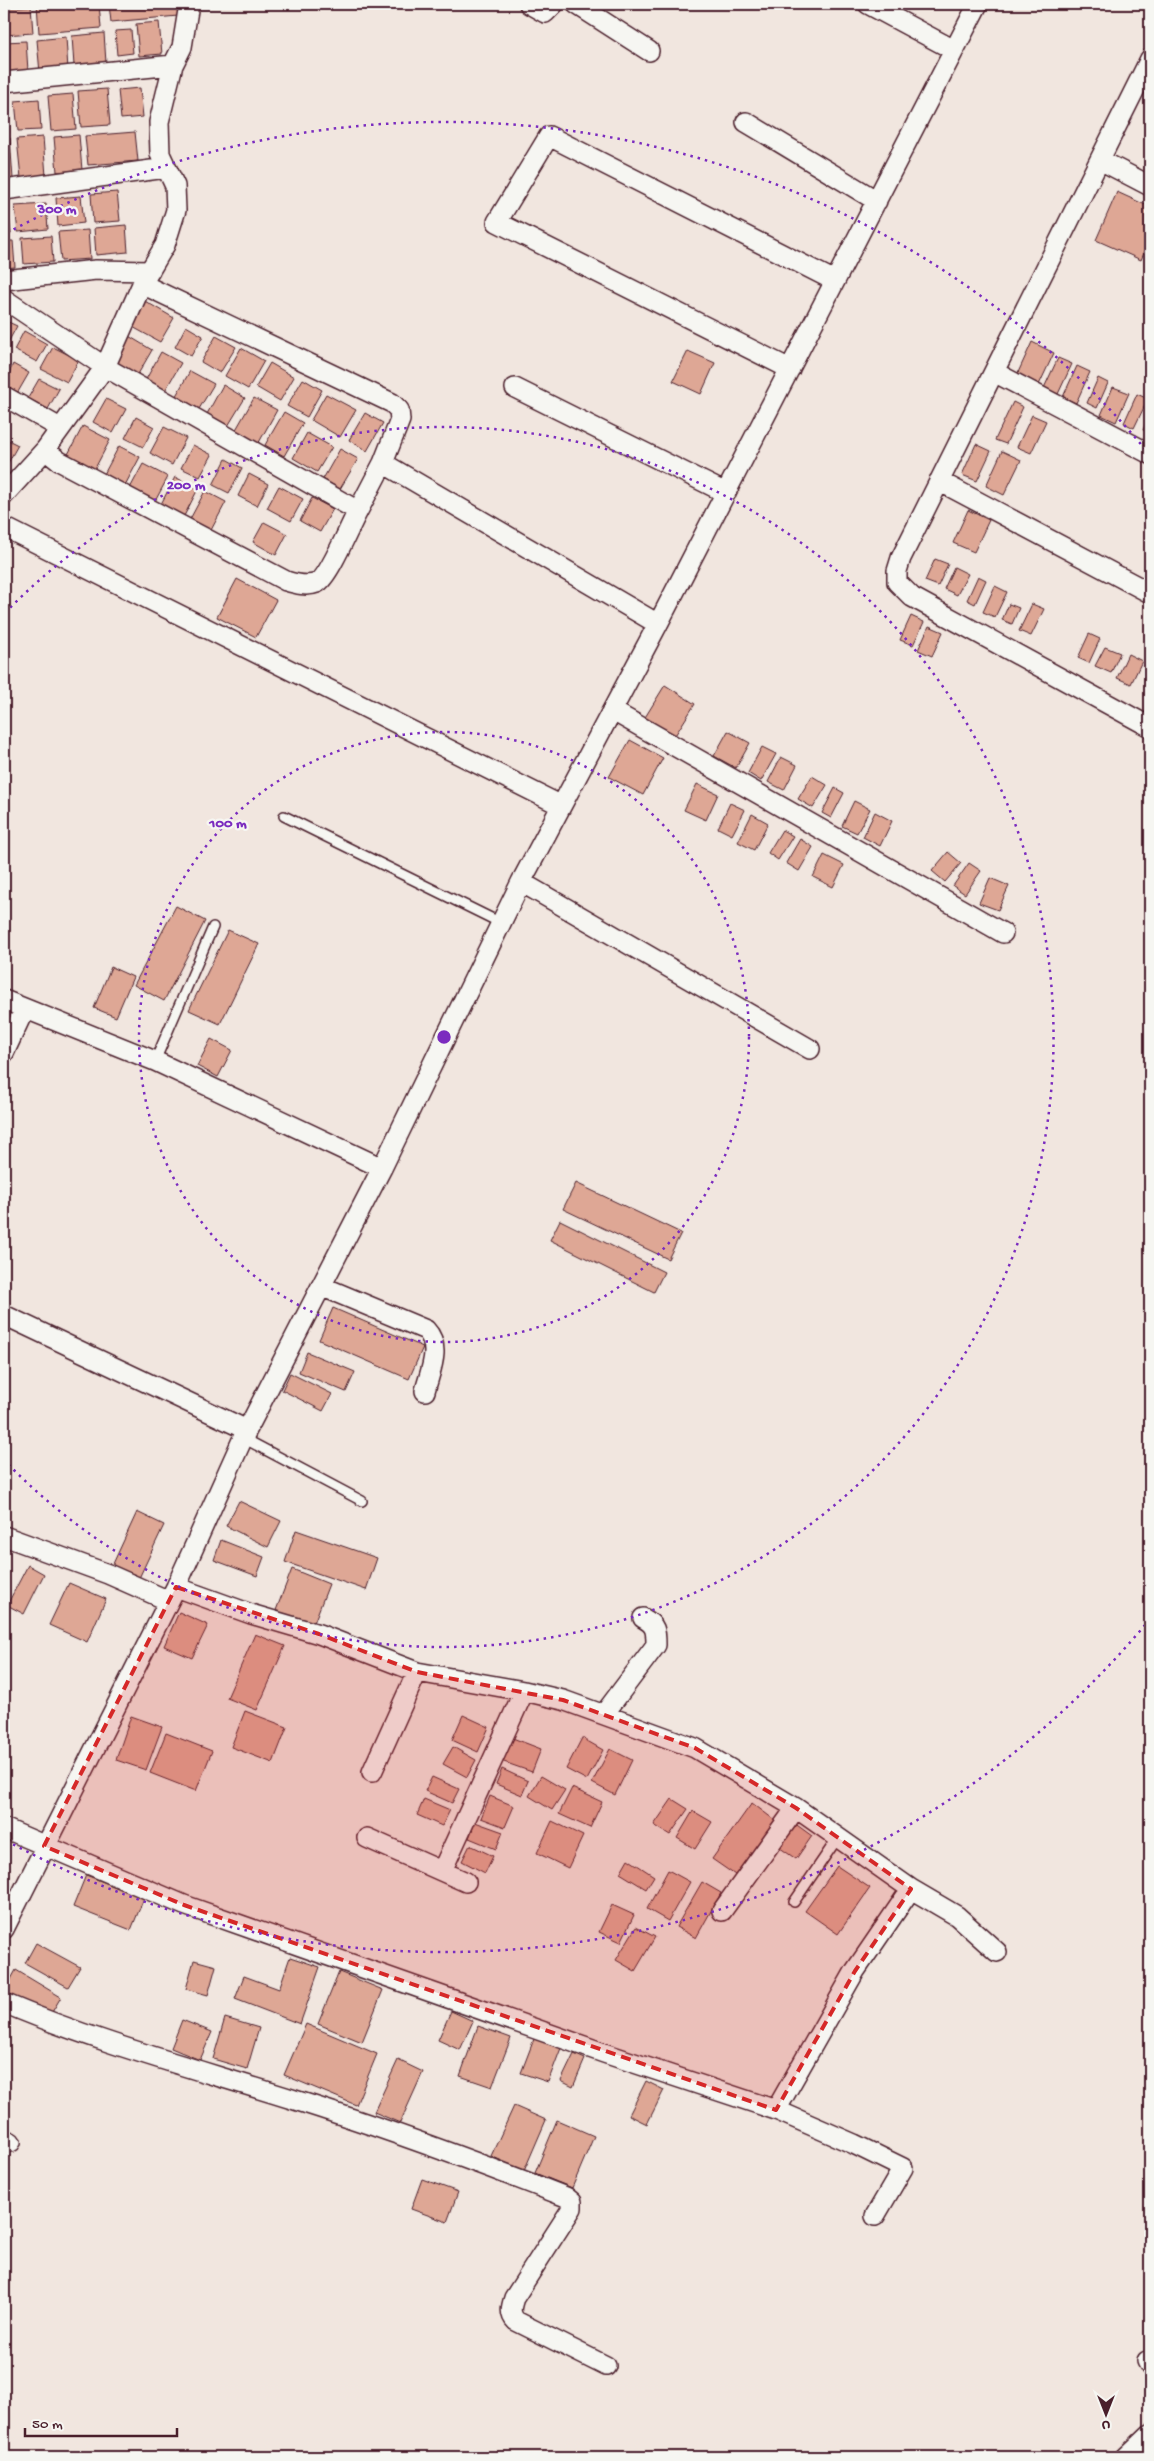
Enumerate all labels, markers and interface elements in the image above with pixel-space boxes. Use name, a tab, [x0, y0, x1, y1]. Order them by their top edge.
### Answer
text: 300 m	[36, 201, 77, 219]
text: 200 m	[167, 477, 206, 495]
text: 100 m	[208, 815, 247, 833]
centre of rings	[435, 1028, 453, 1046]
north arrow	[1082, 2388, 1132, 2438]
scale bar	[25, 2406, 178, 2438]
text: 50 m	[32, 2416, 63, 2434]
text: U	[1102, 2416, 1110, 2433]

